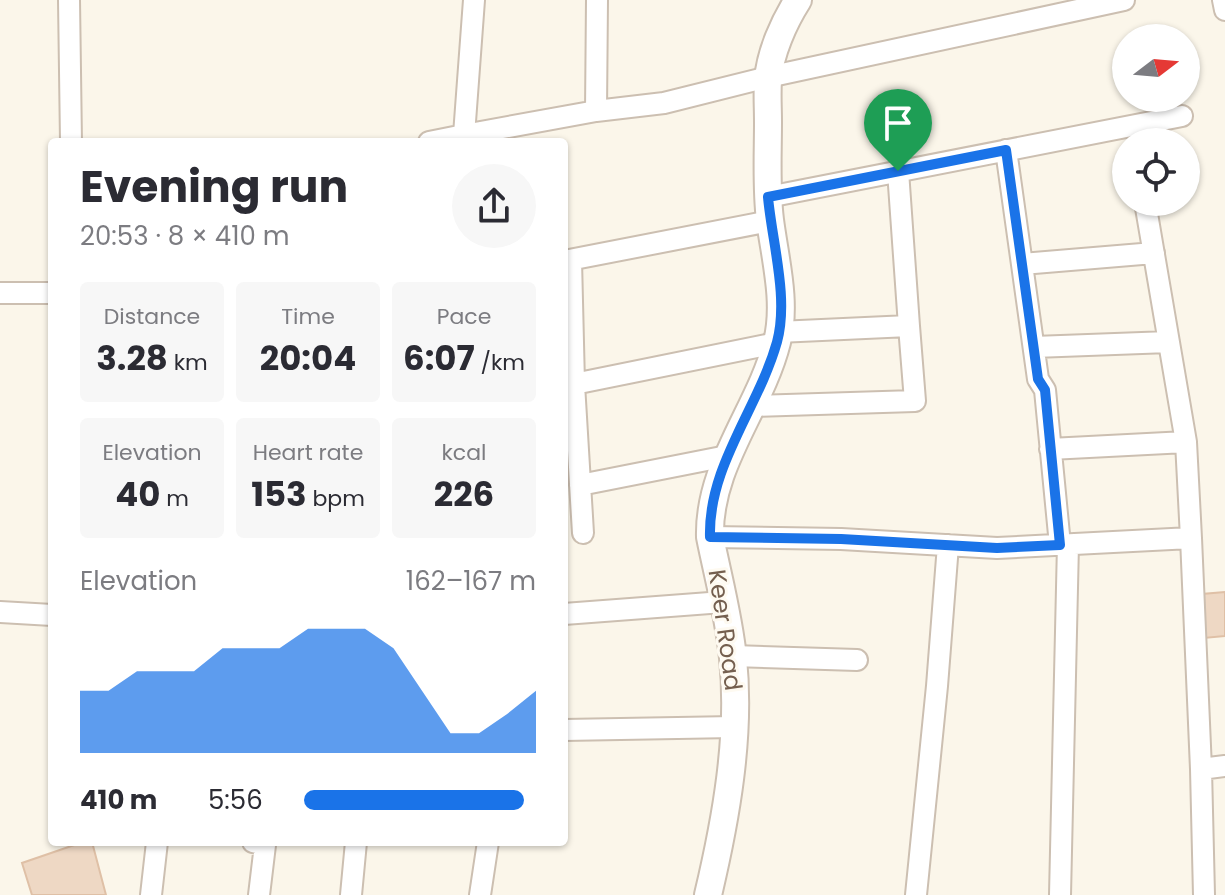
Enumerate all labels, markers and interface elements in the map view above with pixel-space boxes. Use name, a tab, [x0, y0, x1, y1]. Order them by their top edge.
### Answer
north arrow	[1112, 24, 1200, 112]
map controls	[1112, 24, 1200, 216]
pin	[864, 89, 932, 171]
icon: arrive	[876, 101, 920, 145]
button: locate	[1112, 128, 1200, 216]
text: Evening run	[80, 156, 348, 217]
button: share	[452, 164, 536, 248]
text: 20:53 · 8 × 410 m	[80, 218, 290, 254]
text: Distance	[104, 301, 200, 332]
text: Time	[281, 301, 335, 332]
text: Pace	[437, 301, 491, 332]
text: 3.28	[96, 334, 168, 382]
text: 20:04	[260, 334, 356, 382]
text: 6:07	[403, 334, 475, 382]
text: km	[168, 347, 208, 378]
text: /km	[475, 347, 525, 378]
text: Elevation	[102, 437, 202, 468]
text: Heart rate	[253, 437, 363, 468]
text: kcal	[442, 437, 486, 468]
text: 40	[115, 470, 160, 518]
text: 153	[251, 470, 307, 518]
text: 226	[434, 470, 494, 518]
text: m	[160, 483, 189, 514]
text: bpm	[307, 483, 365, 514]
text: Elevation	[80, 563, 197, 599]
text: 162–167 m	[406, 563, 536, 599]
street label: Keer Road	[701, 567, 750, 693]
text: 410 m	[80, 782, 157, 818]
text: 5:56	[208, 782, 263, 818]

